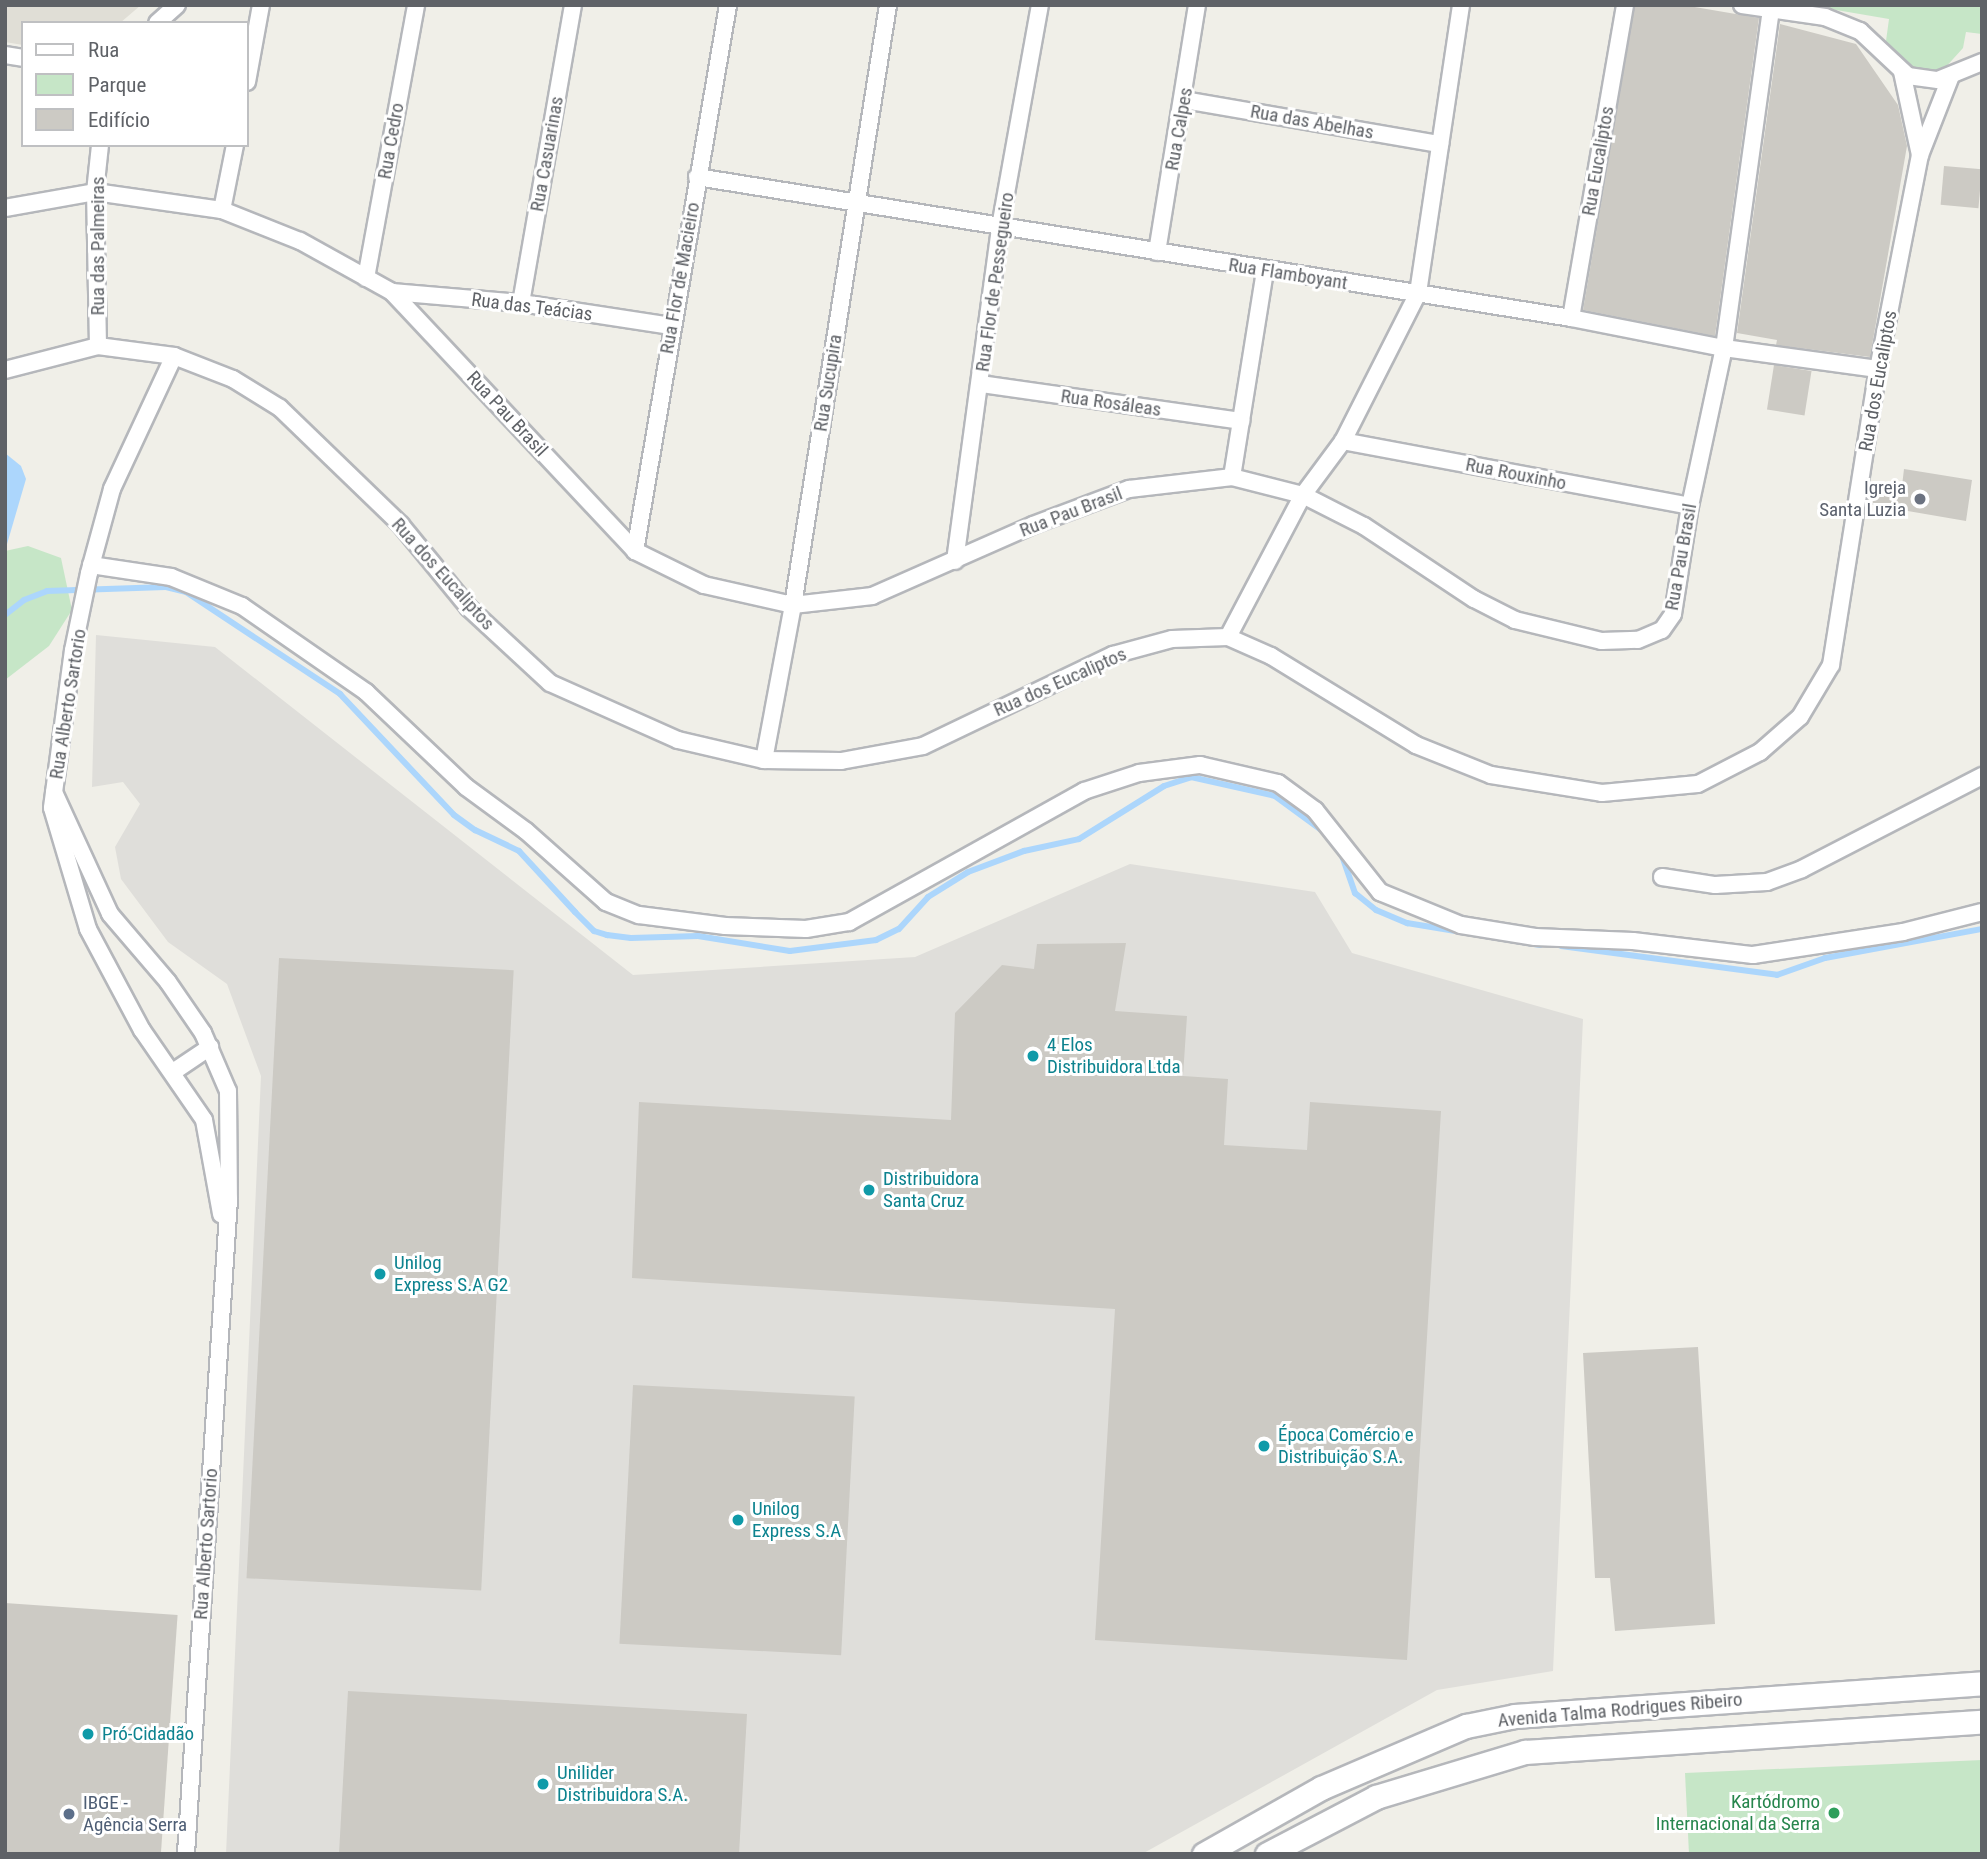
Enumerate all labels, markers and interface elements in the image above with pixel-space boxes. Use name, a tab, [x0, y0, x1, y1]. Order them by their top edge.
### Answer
legend	[21, 21, 248, 147]
text: Rua	[88, 38, 119, 62]
text: Parque	[88, 73, 146, 97]
street label: Rua Calpes	[1160, 86, 1198, 172]
street label: Rua Casuarinas	[526, 95, 568, 213]
street label: Rua das Abelhas	[1249, 100, 1375, 144]
street label: Rua Cedro	[373, 101, 409, 181]
street label: Rua Eucaliptos	[1577, 104, 1619, 218]
text: Edifício	[88, 108, 150, 132]
street label: Rua das Palmeiras	[87, 177, 109, 315]
street label: Rua Flor de Pessegueiro	[971, 191, 1019, 373]
street label: Rua Flor de Macieiro	[655, 200, 705, 356]
street label: Rua Flamboyant	[1227, 253, 1349, 295]
street label: Rua das Teácias	[470, 288, 594, 326]
street label: Rua dos Eucaliptos	[1854, 309, 1902, 453]
street label: Rua Sucupira	[809, 333, 847, 433]
street label: Rua Pau Brasil	[462, 367, 552, 461]
street label: Rua Rosáleas	[1059, 385, 1163, 421]
street label: Rua Rouxinho	[1464, 453, 1568, 495]
place label: Igreja Santa Luzia	[1819, 477, 1906, 521]
street label: Rua Pau Brasil	[1016, 482, 1126, 542]
marker: Igreja Santa Luzia	[1912, 491, 1928, 507]
street label: Rua Pau Brasil	[1660, 502, 1702, 612]
street label: Rua dos Eucaliptos	[387, 513, 499, 635]
street label: Rua Alberto Sartorio	[45, 627, 91, 781]
street label: Rua dos Eucaliptos	[990, 643, 1130, 721]
place label: 4 Elos Distribuidora Ltda	[1047, 1034, 1181, 1078]
marker: 4 Elos Distribuidora Ltda	[1025, 1048, 1041, 1064]
place label: Distribuidora Santa Cruz	[883, 1168, 979, 1212]
marker: Distribuidora Santa Cruz	[861, 1182, 877, 1198]
place label: Unilog Express S.A G2	[394, 1252, 508, 1296]
marker: Unilog Express S.A G2	[372, 1266, 388, 1282]
place label: Época Comércio e Distribuição S.A.	[1278, 1424, 1414, 1468]
marker: Época Comércio e Distribuição S.A.	[1256, 1438, 1272, 1454]
street label: Rua Alberto Sartorio	[189, 1468, 223, 1620]
place label: Unilog Express S.A	[752, 1498, 841, 1542]
marker: Unilog Express S.A	[730, 1512, 746, 1528]
street label: Avenida Talma Rodrigues Ribeiro	[1497, 1688, 1743, 1732]
place label: Pró-Cidadão	[102, 1723, 194, 1745]
marker: Pró-Cidadão	[80, 1726, 96, 1742]
place label: Unilider Distribuidora S.A.	[557, 1762, 688, 1806]
marker: Unilider Distribuidora S.A.	[535, 1776, 551, 1792]
place label: Kartódromo Internacional da Serra	[1656, 1791, 1820, 1835]
place label: IBGE - Agência Serra	[83, 1792, 187, 1836]
marker: Kartódromo Internacional da Serra	[1826, 1805, 1842, 1821]
marker: IBGE - Agência Serra	[61, 1806, 77, 1822]

